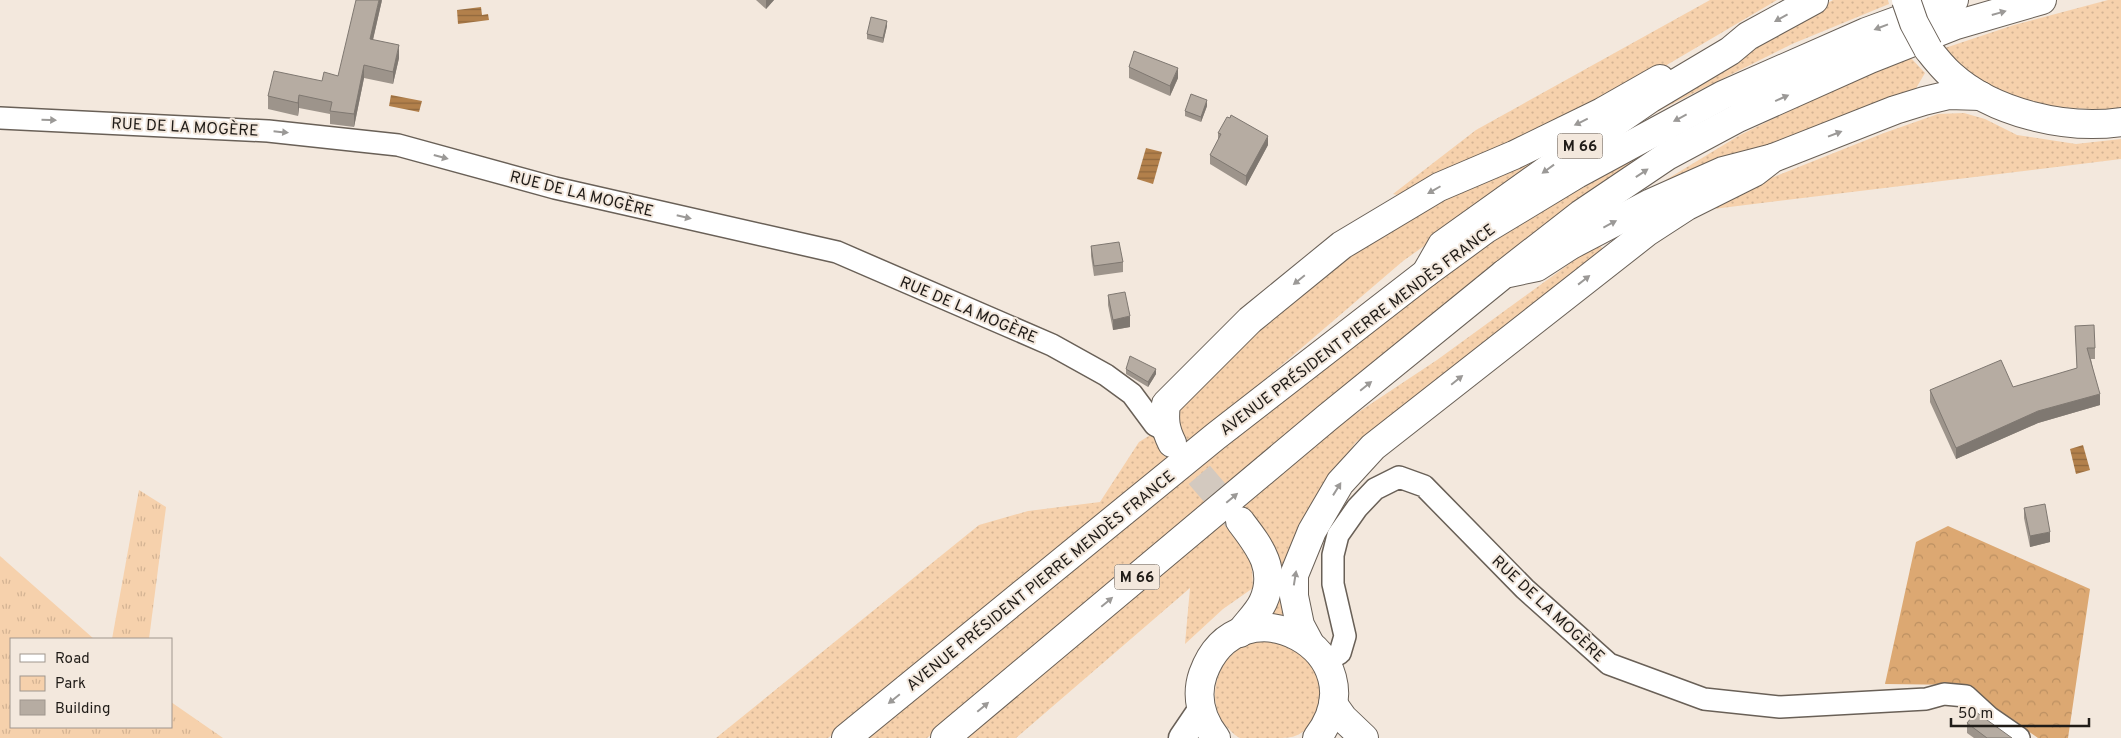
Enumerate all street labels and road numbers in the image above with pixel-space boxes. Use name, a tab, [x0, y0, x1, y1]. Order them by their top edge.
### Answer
street label: RUE DE LA MOGÈRE	[111, 112, 259, 142]
road number: M 66	[1558, 134, 1602, 158]
street label: RUE DE LA MOGÈRE	[508, 165, 656, 222]
street label: AVENUE PRÉSIDENT PIERRE MENDÈS FRANCE	[1215, 219, 1500, 441]
street label: RUE DE LA MOGÈRE	[896, 271, 1041, 349]
street label: AVENUE PRÉSIDENT PIERRE MENDÈS FRANCE	[902, 465, 1180, 696]
street label: RUE DE LA MOGÈRE	[1487, 550, 1610, 667]
road number: M 66	[1114, 564, 1160, 590]

